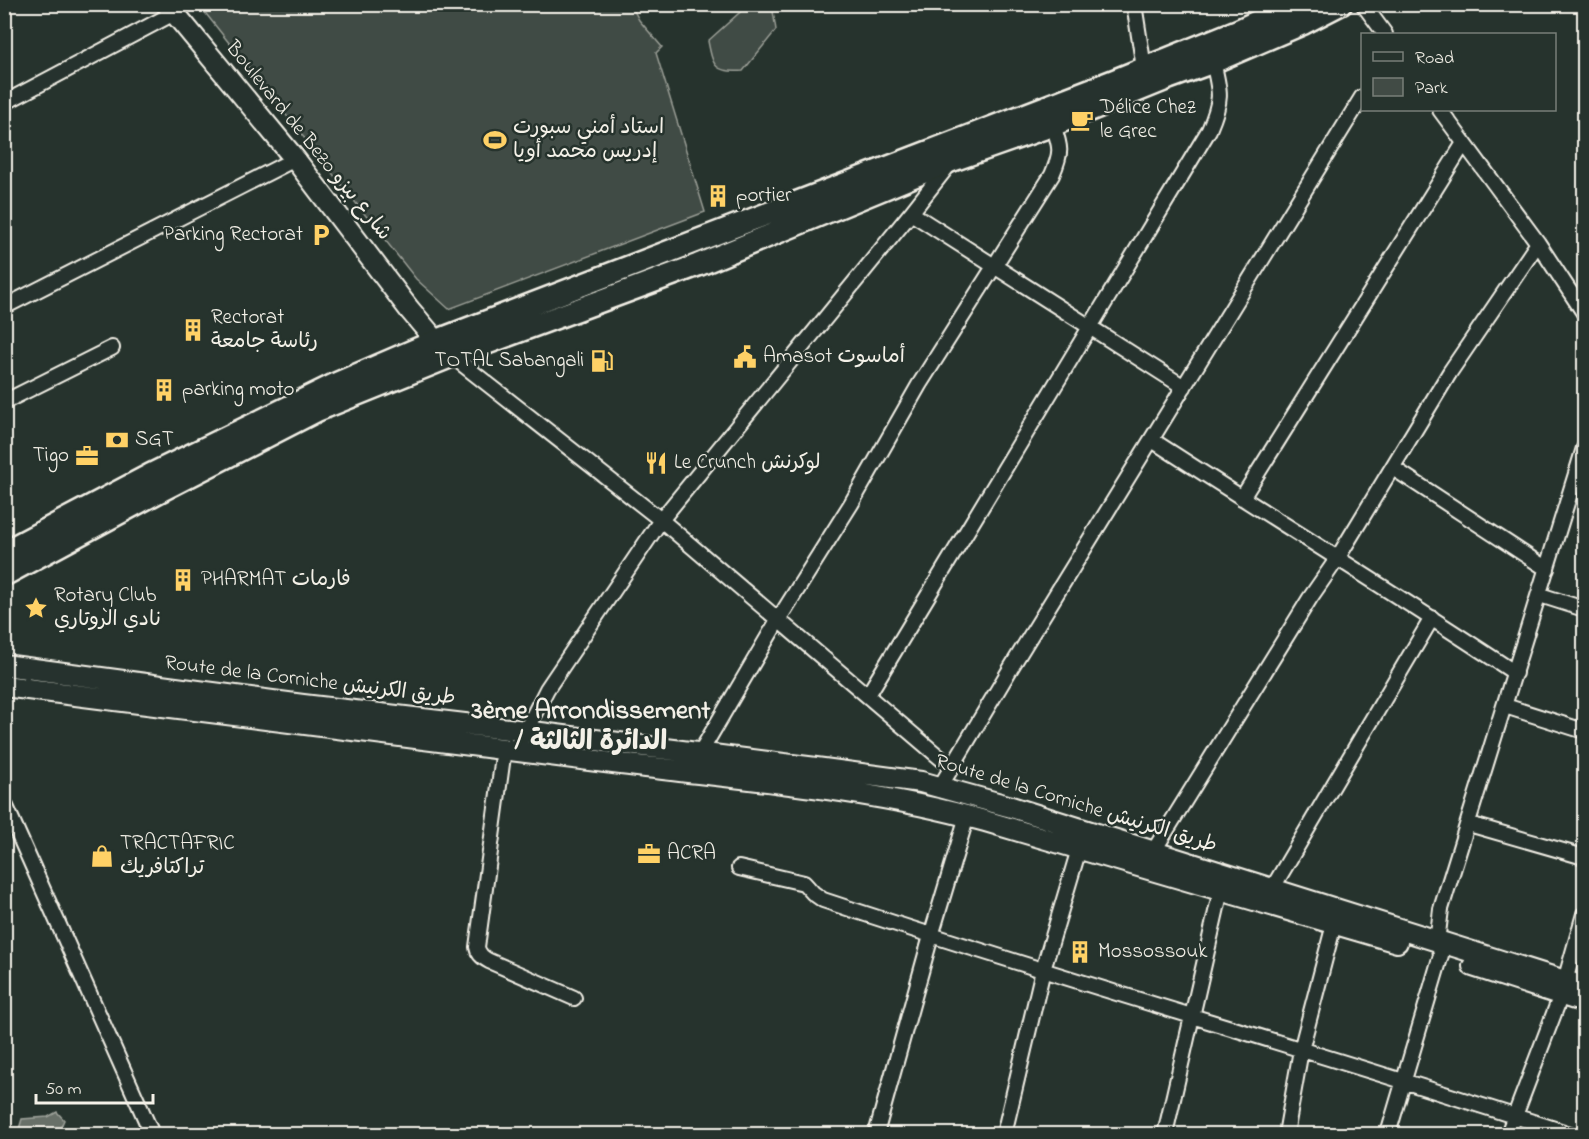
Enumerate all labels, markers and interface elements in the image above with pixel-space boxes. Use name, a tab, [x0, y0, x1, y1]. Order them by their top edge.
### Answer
legend	[1361, 33, 1556, 111]
street label: Boulevard de Bezo شارع بيزو	[217, 34, 398, 247]
text: Road	[1415, 46, 1454, 72]
text: Park	[1415, 76, 1448, 102]
place label: Délice Chez le Grec	[1099, 93, 1196, 147]
cafe icon: Délice Chez le Grec	[1069, 107, 1095, 133]
place label: استاد أمني سبورت إدريس محمد أويا	[513, 113, 664, 167]
sports icon: استاد أمني سبورت إدريس محمد أويا	[482, 127, 508, 153]
place label: portier	[736, 181, 792, 211]
building icon: portier	[705, 183, 731, 209]
place label: Parking Rectorat	[163, 220, 303, 252]
parking icon: Parking Rectorat	[308, 222, 334, 248]
place label: Rectorat رئاسة جامعة	[211, 303, 318, 357]
building icon: Rectorat رئاسة جامعة	[180, 317, 206, 343]
place label: Amasot أماسوت	[763, 342, 905, 372]
public building icon: Amasot أماسوت	[732, 344, 758, 370]
place label: TOTAL Sabangali	[434, 346, 584, 378]
fuel station icon: TOTAL Sabangali	[589, 348, 615, 374]
place label: parking moto	[182, 375, 295, 407]
building icon: parking moto	[151, 377, 177, 403]
place label: SGT	[135, 425, 174, 455]
bank icon: SGT	[104, 427, 130, 453]
place label: Tigo	[33, 441, 69, 473]
office icon: Tigo	[74, 443, 100, 469]
place label: Le Crunch لوكرنش	[674, 448, 821, 478]
restaurant icon: Le Crunch لوكرنش	[643, 450, 669, 476]
place label: PHARMAT فارمات	[201, 565, 351, 595]
building icon: PHARMAT فارمات	[170, 567, 196, 593]
place label: Rotary Club نادي الروتاري	[54, 581, 161, 635]
place icon: Rotary Club نادي الروتاري	[23, 595, 49, 621]
street label: Route de la Corniche طريق الكرنيش	[163, 648, 457, 714]
district label: 3ème Arrondissement / الدائرة الثالثة	[471, 692, 711, 762]
street label: Route de la Corniche طريق الكرنيش	[931, 747, 1221, 861]
place label: TRACTAFRIC تراكتافريك	[120, 829, 235, 883]
place label: ACRA	[667, 839, 716, 869]
office icon: ACRA	[636, 841, 662, 867]
shop icon: TRACTAFRIC تراكتافريك	[89, 843, 115, 869]
place label: Mossossouk	[1098, 937, 1208, 967]
building icon: Mossossouk	[1067, 939, 1093, 965]
scale bar	[36, 1067, 153, 1105]
text: 50 m	[45, 1077, 82, 1103]

